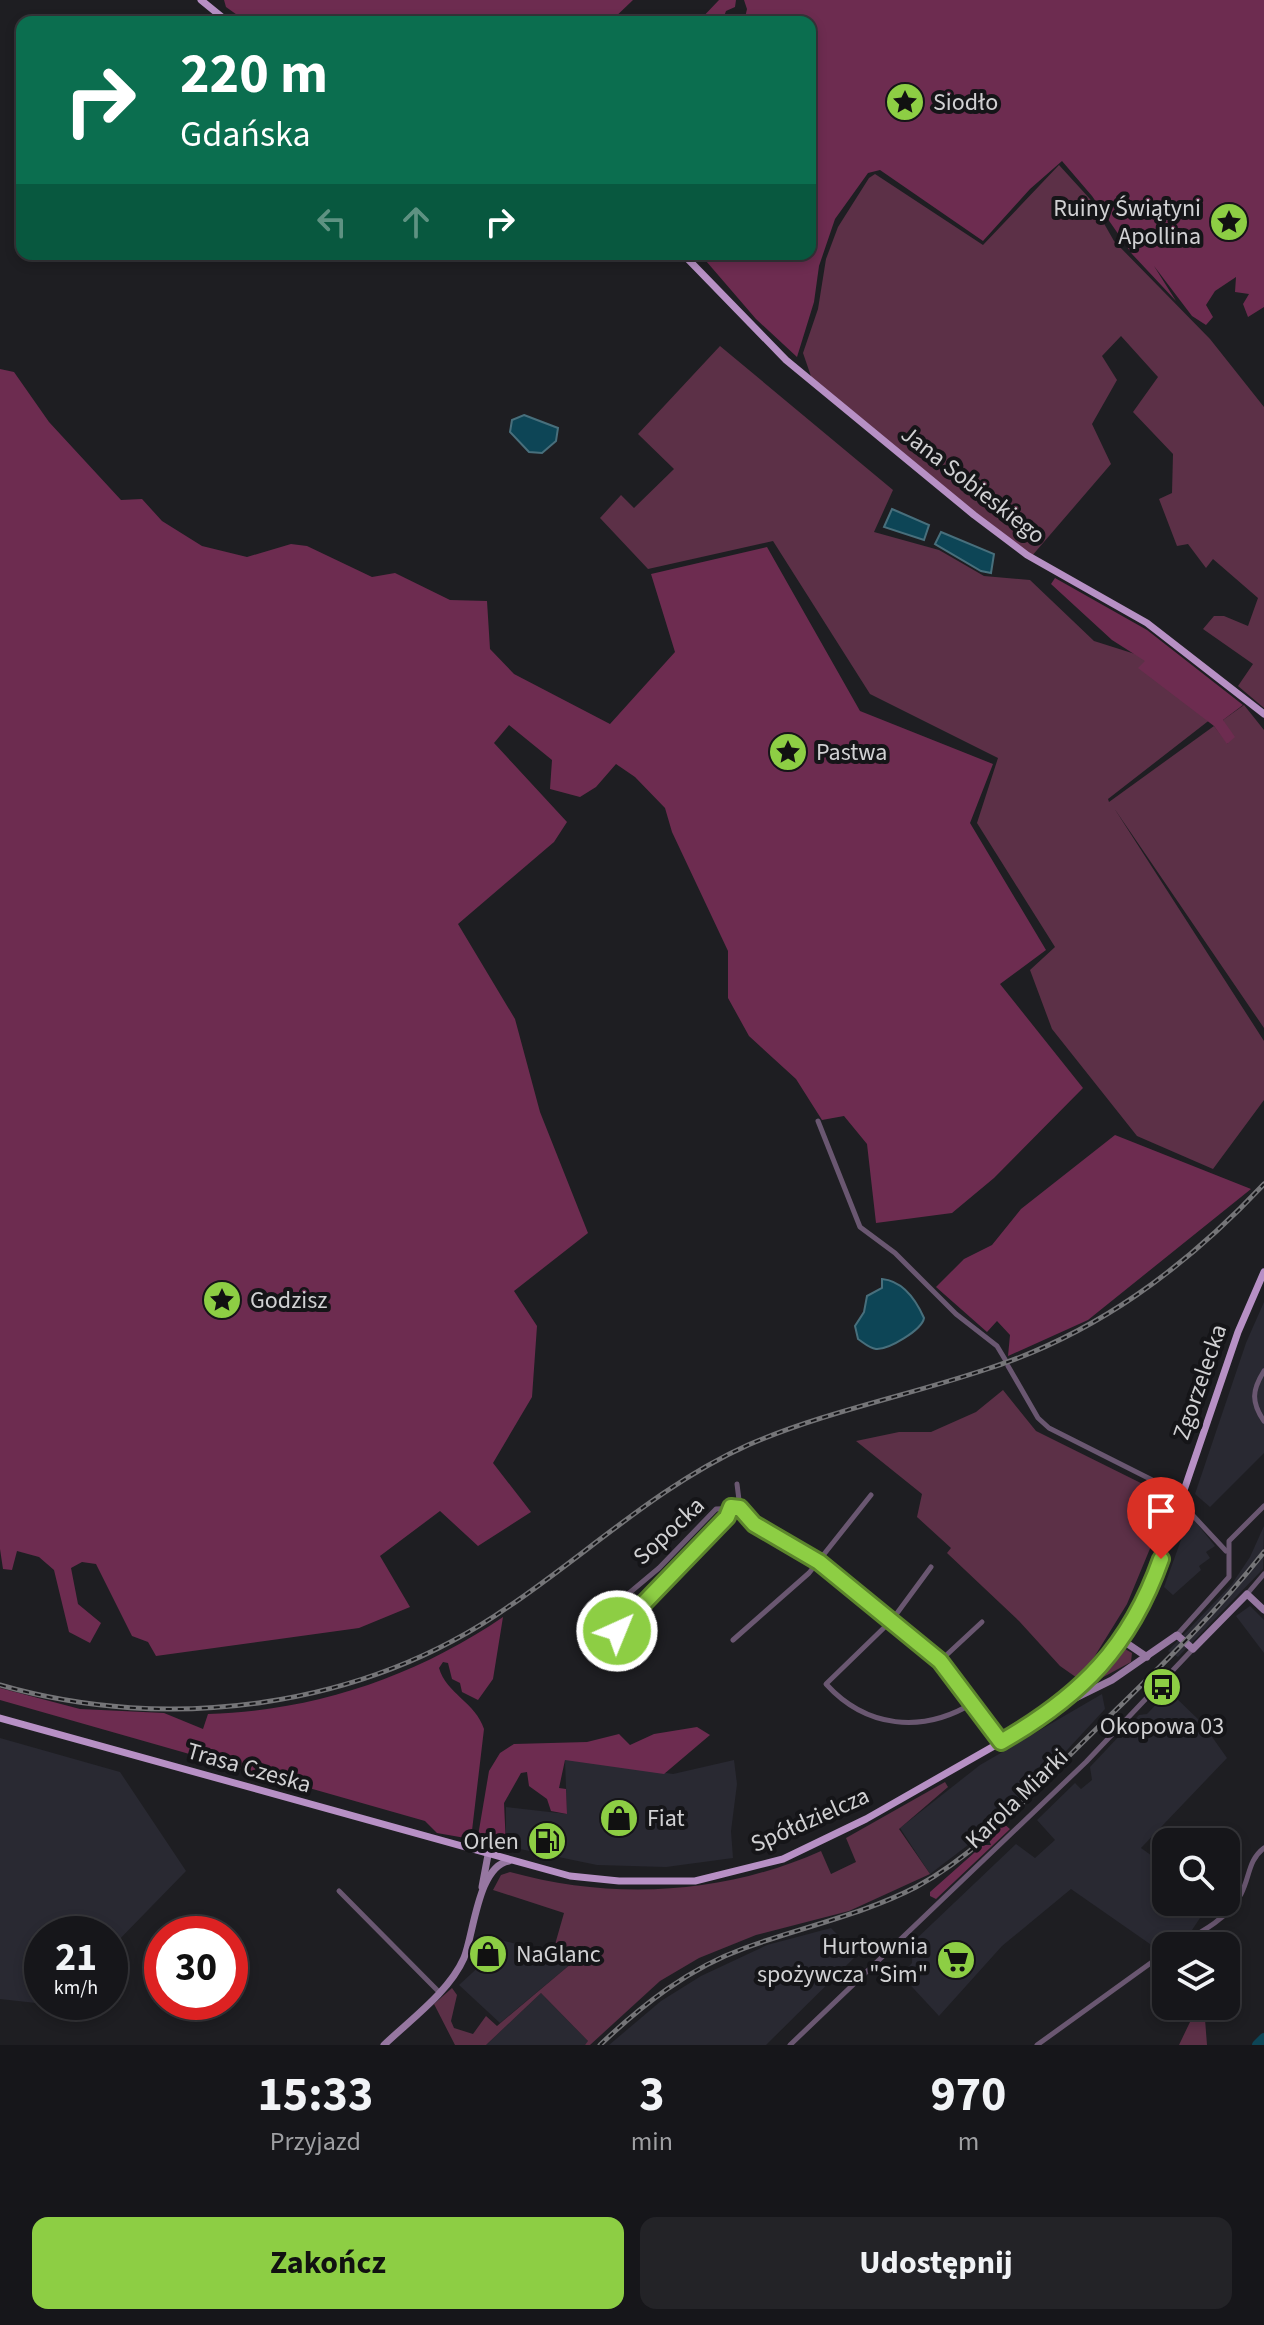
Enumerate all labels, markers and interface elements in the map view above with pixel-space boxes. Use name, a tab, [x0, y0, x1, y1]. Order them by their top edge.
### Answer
text: 220 m	[180, 35, 328, 114]
icon: right	[48, 48, 152, 152]
place icon: Siodło	[884, 81, 926, 123]
place label: Siodło	[933, 85, 998, 120]
text: Gdańska	[180, 109, 311, 160]
place label: Ruiny Świątyni Apollina	[1053, 191, 1201, 254]
icon: left	[310, 200, 354, 244]
icon: ahead	[394, 200, 438, 244]
icon: right	[478, 200, 522, 244]
place icon: Ruiny Świątyni Apollina	[1208, 201, 1250, 243]
street label: Jana Sobieskiego	[893, 417, 1053, 553]
place icon: Pastwa	[767, 731, 809, 773]
place label: Pastwa	[816, 735, 887, 770]
place icon: Godzisz	[201, 1279, 243, 1321]
place label: Godzisz	[250, 1283, 328, 1318]
street label: Zgorzelecka	[1164, 1319, 1236, 1445]
pin	[1127, 1477, 1195, 1559]
street label: Sopocka	[625, 1489, 713, 1573]
icon: arrive	[1139, 1489, 1183, 1533]
position arrow	[575, 1589, 659, 1673]
bus stop icon: Okopowa 03	[1141, 1666, 1183, 1708]
place label: Okopowa 03	[1100, 1709, 1224, 1744]
street label: Trasa Czeska	[183, 1734, 315, 1802]
street label: Karola Miarki	[957, 1741, 1077, 1857]
street label: Spółdzielcza	[745, 1778, 875, 1862]
shop icon: Fiat	[598, 1797, 640, 1839]
place label: Fiat	[647, 1801, 685, 1836]
fuel station icon: Orlen	[526, 1820, 568, 1862]
place label: Orlen	[464, 1824, 519, 1859]
map controls	[1152, 1828, 1240, 2020]
button: search	[1152, 1828, 1240, 1916]
speed limit sign: 30	[144, 1916, 248, 2020]
text: 21	[55, 1929, 97, 1986]
place label: Hurtownia spożywcza "Sim"	[757, 1929, 928, 1992]
button: layers	[1152, 1932, 1240, 2020]
shop icon: NaGlanc	[467, 1933, 509, 1975]
place label: NaGlanc	[516, 1937, 601, 1972]
supermarket icon: Hurtownia spożywcza "Sim"	[935, 1939, 977, 1981]
text: km/h	[54, 1974, 98, 2002]
text: 15:33	[257, 2061, 373, 2129]
text: 3	[639, 2061, 665, 2129]
text: 970	[930, 2061, 1006, 2129]
text: Przyjazd	[270, 2123, 361, 2160]
text: min	[631, 2123, 673, 2160]
text: m	[958, 2123, 979, 2160]
button: Zakończ	[32, 2217, 624, 2309]
button: Udostępnij	[640, 2217, 1232, 2309]

